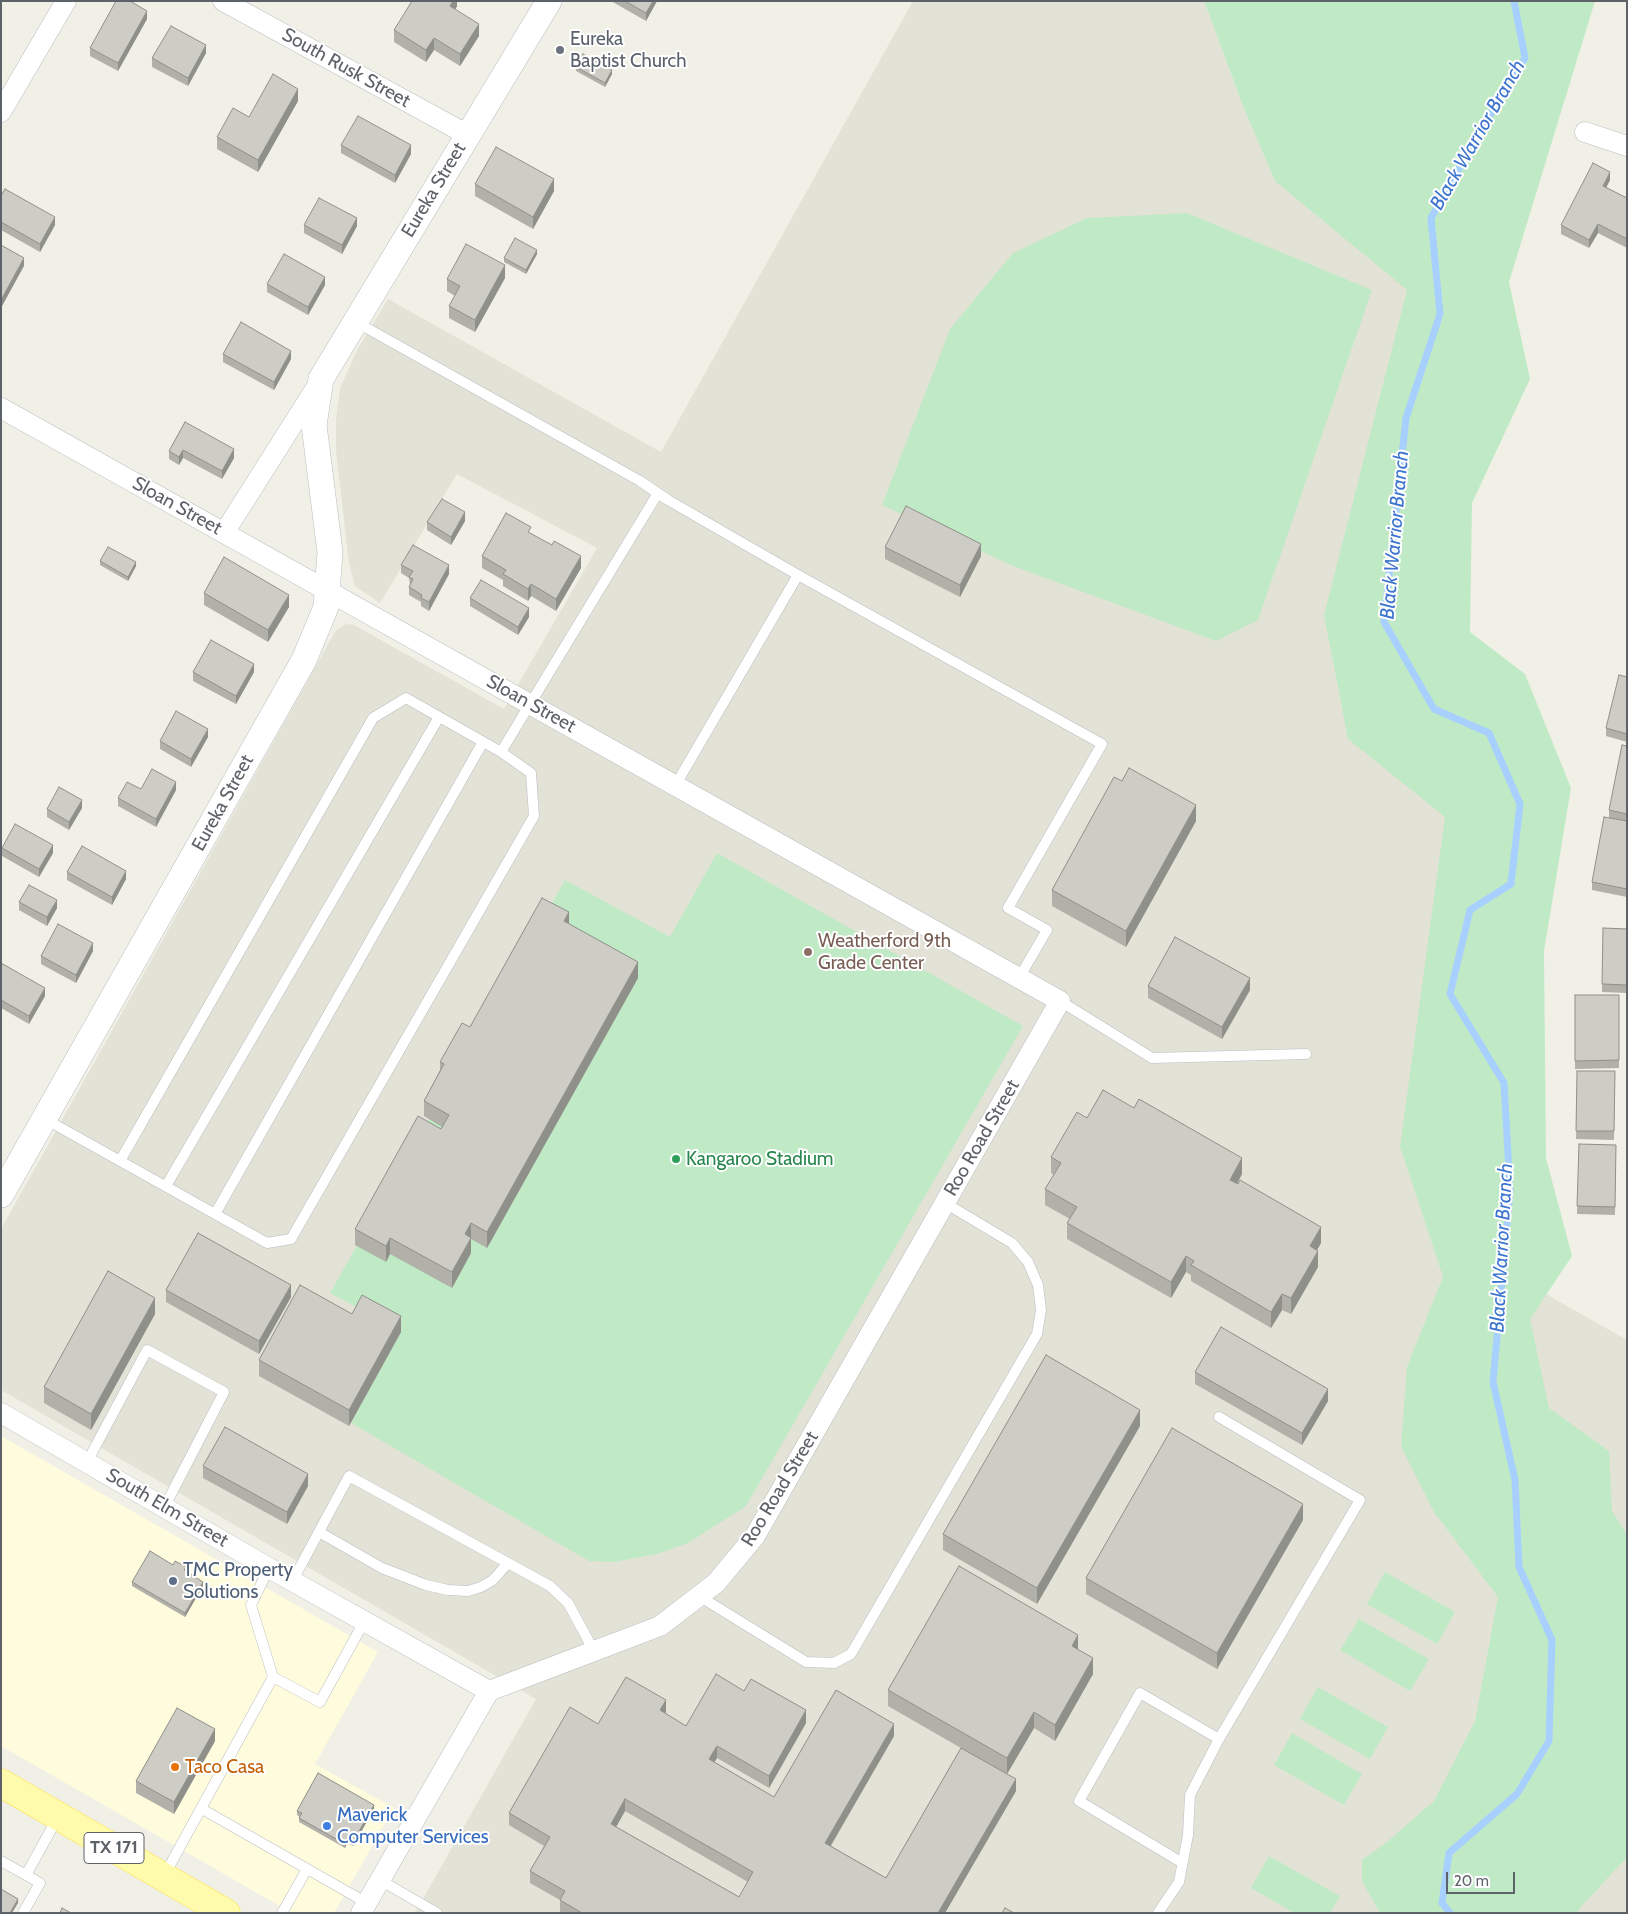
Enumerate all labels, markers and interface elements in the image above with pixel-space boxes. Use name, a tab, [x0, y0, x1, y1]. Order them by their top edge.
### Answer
street label: South Rusk Street	[278, 23, 414, 113]
place label: Eureka Baptist Church	[570, 28, 687, 72]
marker: Eureka Baptist Church	[554, 44, 566, 56]
water label: Black Warrior Branch	[1425, 56, 1531, 214]
street label: Eureka Street	[397, 139, 471, 241]
water label: Black Warrior Branch	[1376, 450, 1414, 620]
street label: Sloan Street	[128, 472, 226, 540]
street label: Sloan Street	[482, 670, 580, 738]
street label: Eureka Street	[187, 751, 259, 855]
place label: Weatherford 9th Grade Center	[818, 930, 951, 974]
marker: Weatherford 9th Grade Center	[802, 946, 814, 958]
street label: Roo Road Street	[939, 1076, 1025, 1200]
place label: Kangaroo Stadium	[686, 1148, 834, 1170]
marker: Kangaroo Stadium	[670, 1153, 682, 1165]
water label: Black Warrior Branch	[1486, 1163, 1518, 1333]
street label: Roo Road Street	[737, 1427, 823, 1551]
street label: South Elm Street	[102, 1464, 232, 1552]
place label: TMC Property Solutions	[183, 1559, 293, 1603]
marker: TMC Property Solutions	[167, 1575, 179, 1587]
place label: Taco Casa	[185, 1756, 264, 1778]
marker: Taco Casa	[169, 1761, 181, 1773]
place label: Maverick Computer Services	[337, 1804, 489, 1848]
marker: Maverick Computer Services	[321, 1820, 333, 1832]
road number: TX 171	[84, 1832, 144, 1864]
scale bar	[1448, 1862, 1517, 1894]
text: 20 m	[1454, 1872, 1489, 1890]

